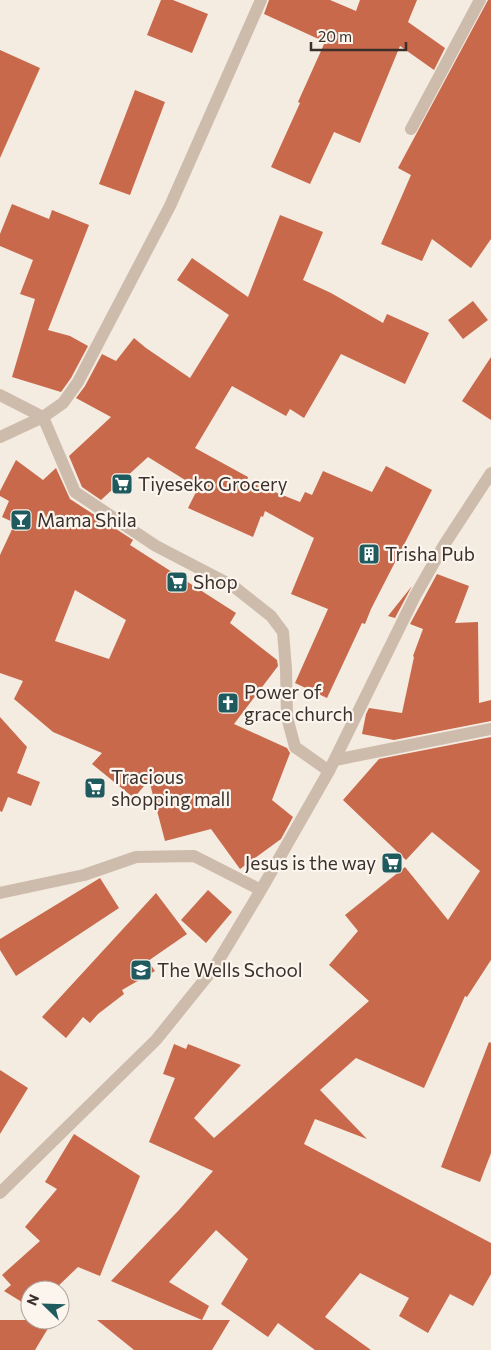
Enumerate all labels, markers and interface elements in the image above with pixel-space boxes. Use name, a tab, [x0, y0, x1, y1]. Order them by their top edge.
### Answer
scale bar	[311, 20, 406, 52]
text: 20 m	[318, 27, 352, 45]
supermarket icon: Tiyeseko Grocery	[110, 472, 134, 496]
place label: Tiyeseko Grocery	[138, 472, 288, 495]
bar icon: Mama Shila	[9, 508, 33, 532]
place label: Mama Shila	[37, 508, 137, 531]
building icon: Trisha Pub	[357, 542, 381, 566]
place label: Trisha Pub	[385, 542, 475, 565]
supermarket icon: Shop	[165, 570, 189, 594]
place label: Shop	[193, 570, 238, 593]
place label: Power of grace church	[244, 680, 353, 725]
church icon: Power of grace church	[216, 691, 240, 715]
place label: Tracious shopping mall	[111, 765, 230, 810]
supermarket icon: Tracious shopping mall	[83, 776, 107, 800]
place label: Jesus is the way	[245, 851, 376, 874]
supermarket icon: Jesus is the way	[380, 851, 404, 875]
school or university icon: The Wells School	[129, 958, 153, 982]
place label: The Wells School	[157, 958, 303, 981]
north arrow	[20, 1280, 70, 1330]
text: N	[23, 1292, 42, 1308]

